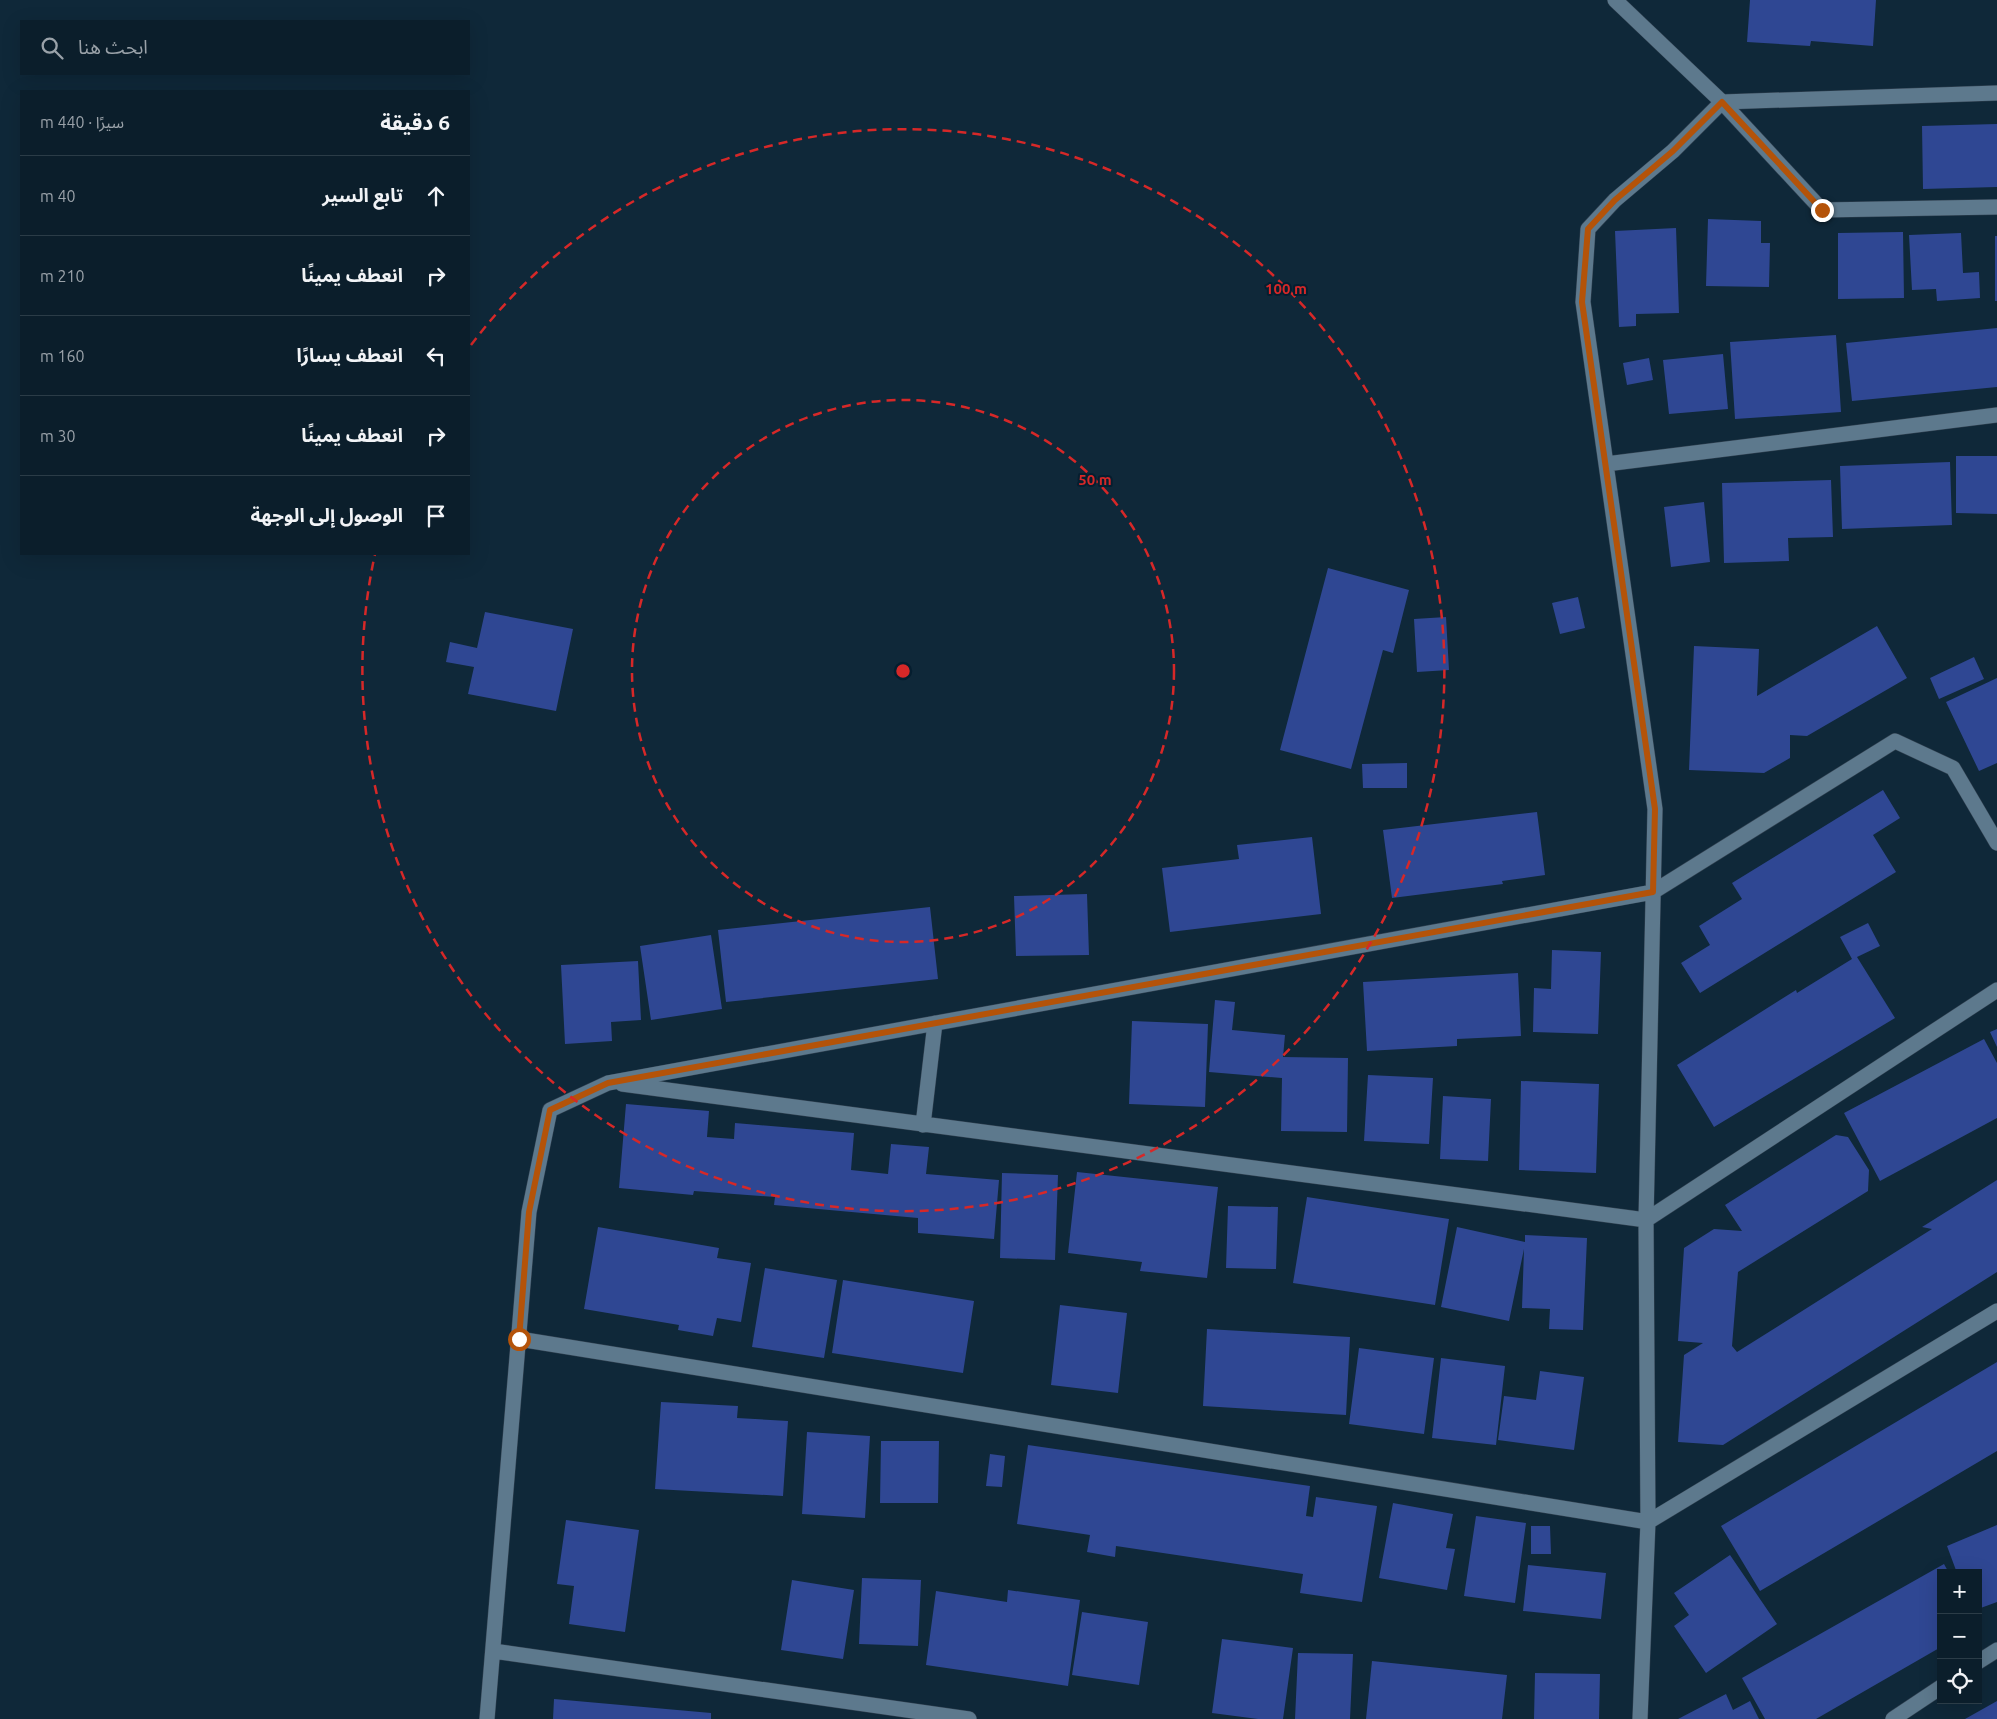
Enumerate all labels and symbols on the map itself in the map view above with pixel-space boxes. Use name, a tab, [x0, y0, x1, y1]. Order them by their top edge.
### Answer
route end	[1811, 199, 1834, 222]
text: 100 m	[1265, 280, 1307, 297]
text: 50 m	[1078, 471, 1112, 488]
centre of rings	[894, 662, 912, 680]
route start	[508, 1328, 531, 1351]

